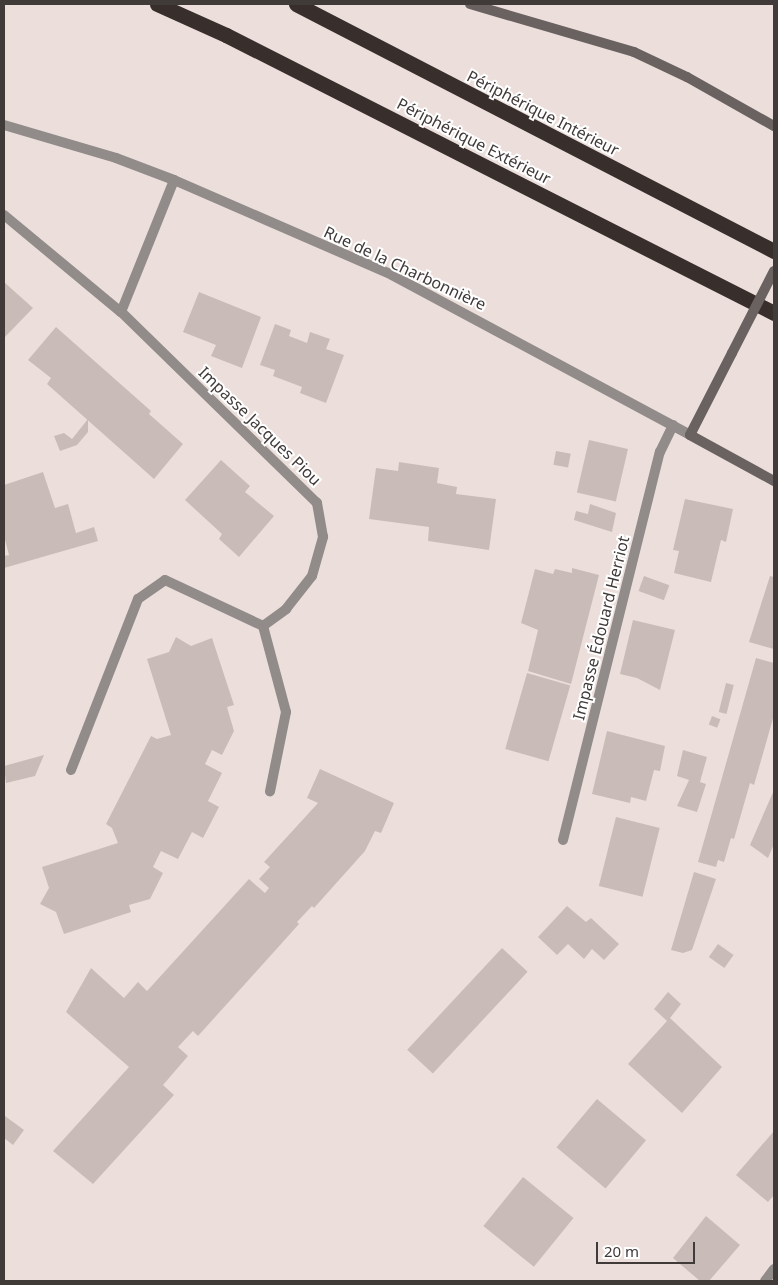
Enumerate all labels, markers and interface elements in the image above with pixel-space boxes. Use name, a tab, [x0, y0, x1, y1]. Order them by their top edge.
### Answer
street label: Périphérique Intérieur	[464, 66, 622, 160]
street label: Périphérique Extérieur	[394, 94, 554, 188]
street label: Rue de la Charbonnière	[321, 222, 489, 314]
street label: Impasse Jacques Piou	[195, 363, 325, 489]
street label: Impasse Édouard Herriot	[569, 534, 633, 722]
scale bar	[598, 1232, 697, 1264]
text: 20 m	[604, 1241, 639, 1261]

